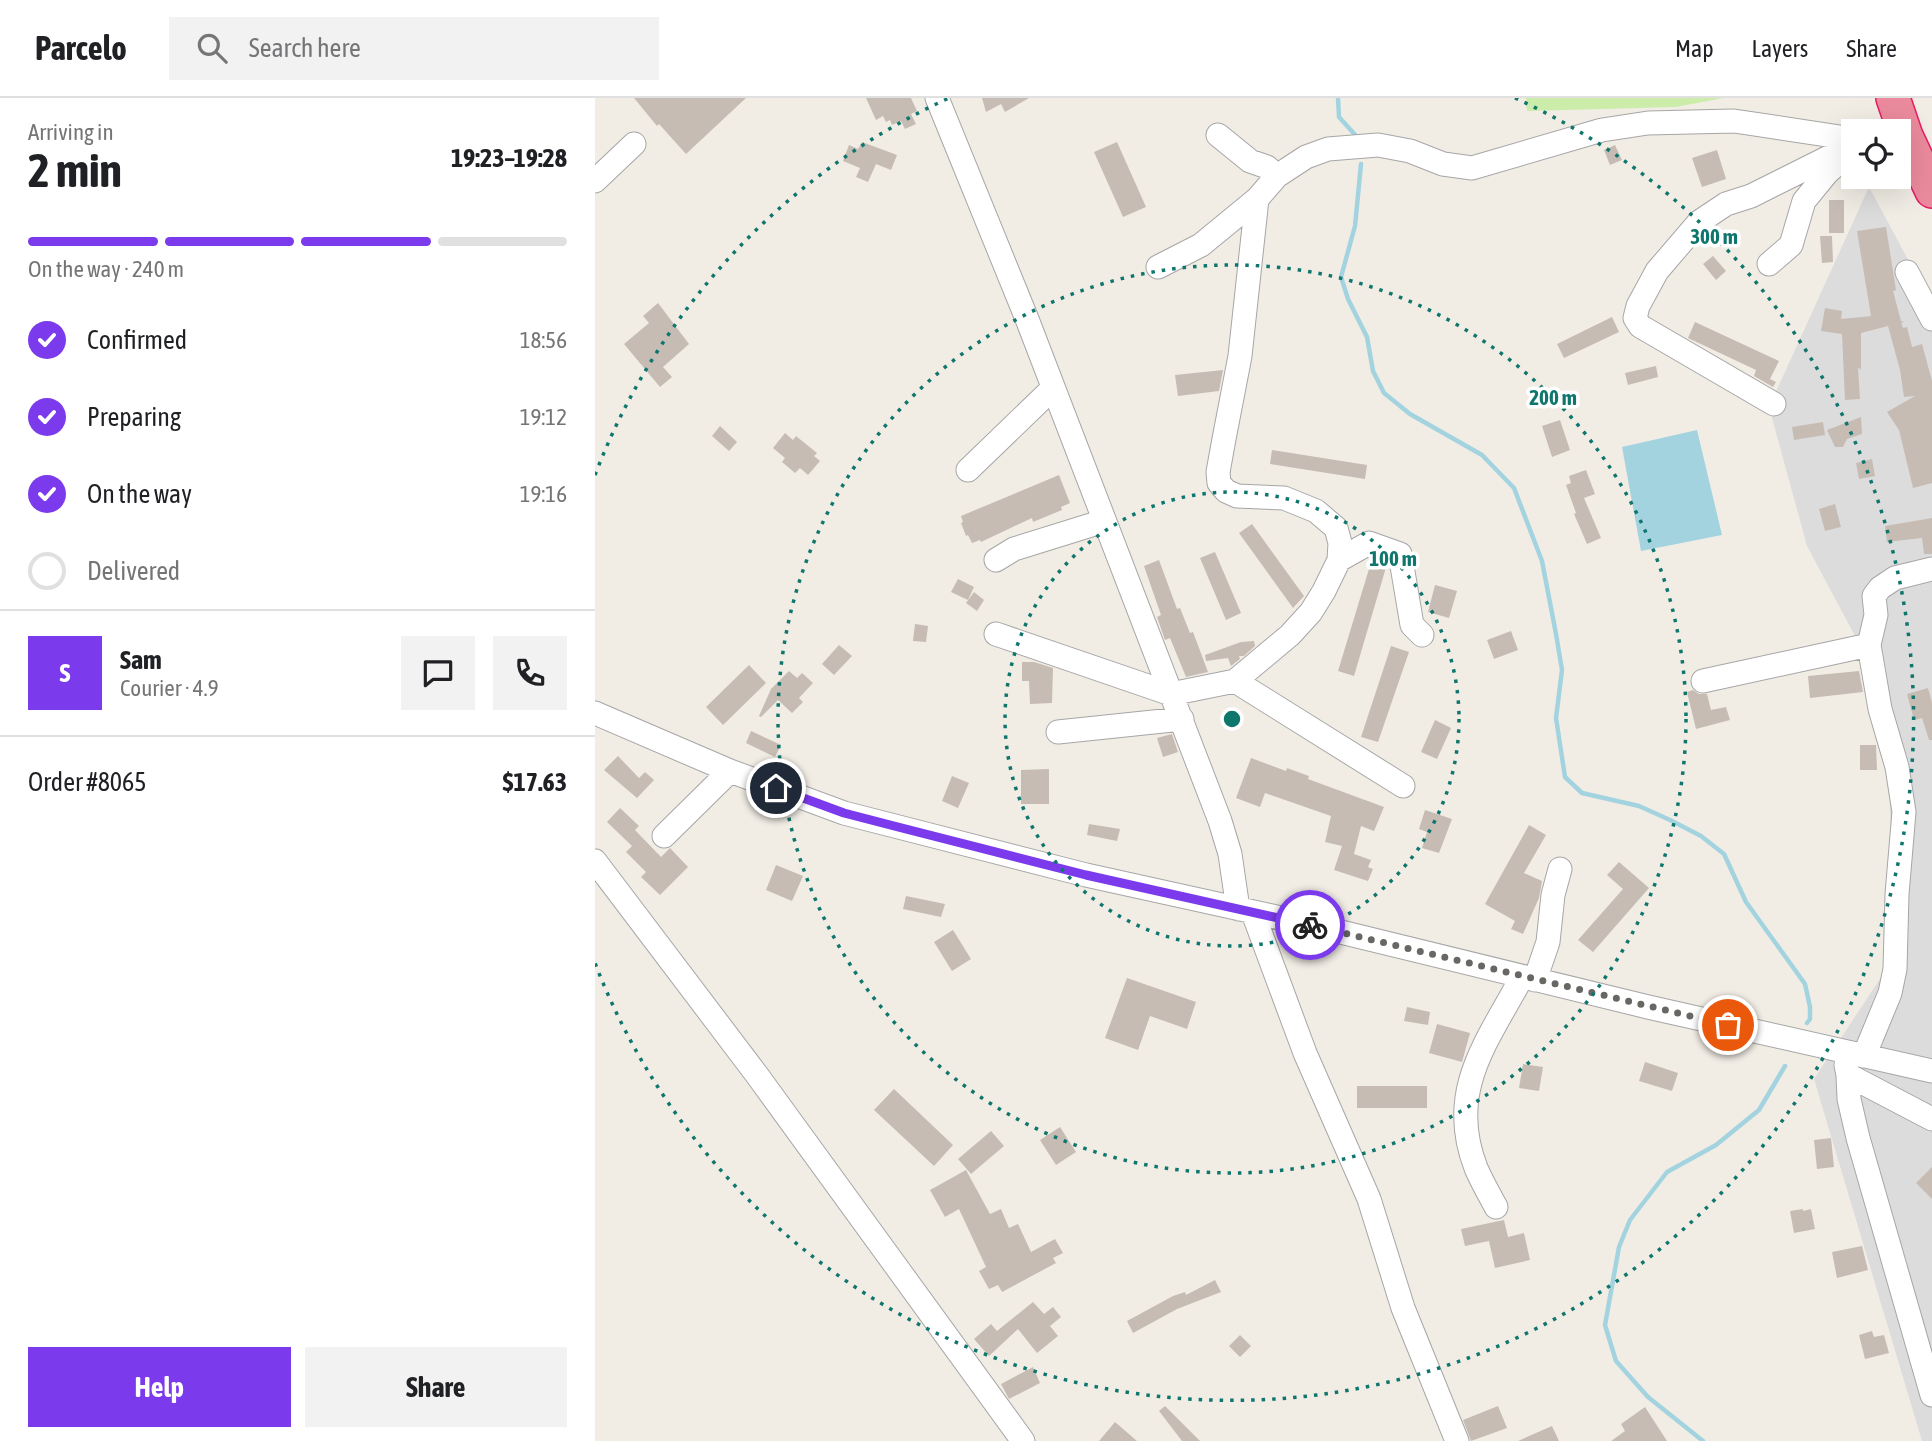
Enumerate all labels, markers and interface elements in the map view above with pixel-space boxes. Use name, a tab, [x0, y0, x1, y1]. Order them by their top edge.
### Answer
search box	[169, 17, 659, 80]
text: Parcelo	[35, 29, 127, 67]
icon: search	[193, 29, 231, 67]
text: Search here	[249, 33, 361, 63]
text: Map	[1675, 35, 1714, 62]
text: Layers	[1752, 35, 1808, 62]
text: Share	[1846, 35, 1897, 62]
text: Arriving in	[28, 119, 114, 145]
map controls	[1841, 119, 1911, 189]
button: locate	[1841, 119, 1911, 189]
text: 19:23–19:28	[451, 143, 567, 173]
text: 2 min	[28, 144, 122, 197]
text: 300 m	[1690, 224, 1738, 248]
text: On the way · 240 m	[28, 256, 184, 282]
icon: check	[28, 321, 66, 359]
text: Confirmed	[87, 325, 187, 355]
text: 18:56	[520, 327, 567, 353]
text: 200 m	[1529, 385, 1577, 409]
icon: check	[28, 398, 66, 436]
text: Preparing	[87, 402, 181, 432]
text: 19:12	[520, 404, 567, 430]
icon: check	[28, 475, 66, 513]
text: On the way	[87, 479, 192, 509]
text: 19:16	[520, 481, 567, 507]
text: 100 m	[1369, 546, 1417, 570]
text: Delivered	[87, 556, 180, 586]
button: chat	[401, 636, 475, 710]
button: phone	[493, 636, 567, 710]
text: Sam	[120, 645, 162, 675]
text: S	[60, 658, 70, 688]
text: Courier · 4.9	[120, 675, 219, 701]
centre of rings	[1220, 707, 1244, 731]
pin	[746, 758, 806, 818]
text: Order #8065	[28, 767, 147, 797]
text: $17.63	[503, 767, 567, 797]
icon: home	[757, 769, 795, 807]
courier	[1275, 890, 1345, 960]
icon: bike	[1291, 906, 1329, 944]
pin	[1698, 995, 1758, 1055]
icon: bag	[1709, 1006, 1747, 1044]
button: Help	[28, 1347, 291, 1427]
button: Share	[305, 1347, 567, 1427]

